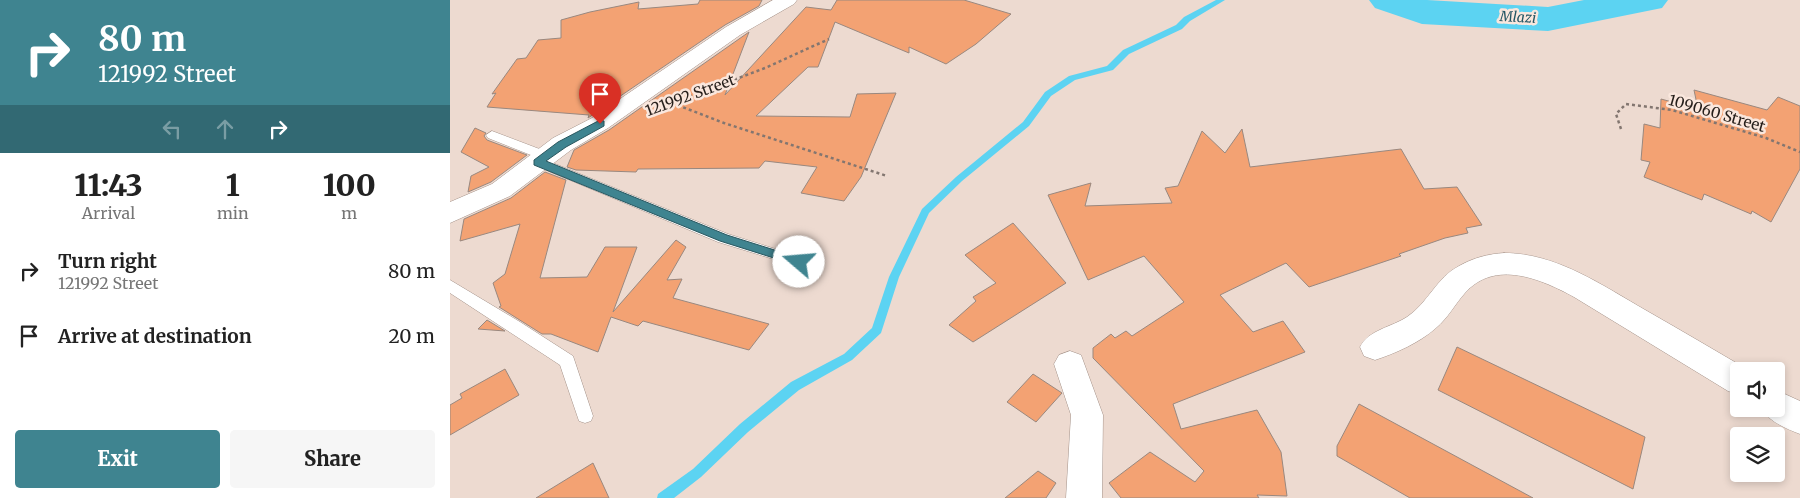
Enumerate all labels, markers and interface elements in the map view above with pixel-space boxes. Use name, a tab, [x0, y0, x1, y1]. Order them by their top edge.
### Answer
water label: Mlazi	[1498, 7, 1537, 27]
text: 80 m	[98, 17, 186, 61]
icon: right	[15, 20, 80, 85]
text: 121992 Street	[98, 60, 236, 88]
street label: 121992 Street	[643, 70, 738, 120]
pin	[579, 73, 621, 124]
icon: arrive	[586, 80, 614, 108]
street label: 109060 Street	[1666, 90, 1768, 136]
icon: left	[158, 115, 186, 143]
icon: ahead	[211, 115, 239, 143]
icon: right	[264, 115, 292, 143]
text: 11:43	[74, 166, 143, 204]
text: 1	[226, 166, 240, 204]
text: 100	[323, 166, 376, 204]
text: Arrival	[82, 203, 135, 223]
text: min	[217, 203, 249, 223]
text: m	[341, 203, 357, 223]
position arrow	[772, 235, 824, 287]
text: Turn right	[58, 249, 157, 273]
icon: right	[15, 257, 43, 285]
text: 80 m	[388, 259, 435, 283]
text: 121992 Street	[58, 273, 158, 293]
icon: arrive	[15, 322, 43, 350]
text: Arrive at destination	[58, 324, 252, 348]
text: 20 m	[388, 324, 435, 348]
map controls	[1730, 362, 1785, 482]
button: sound	[1730, 362, 1785, 417]
button: layers	[1730, 427, 1785, 482]
button: Exit	[15, 430, 220, 488]
button: Share	[230, 430, 435, 488]

